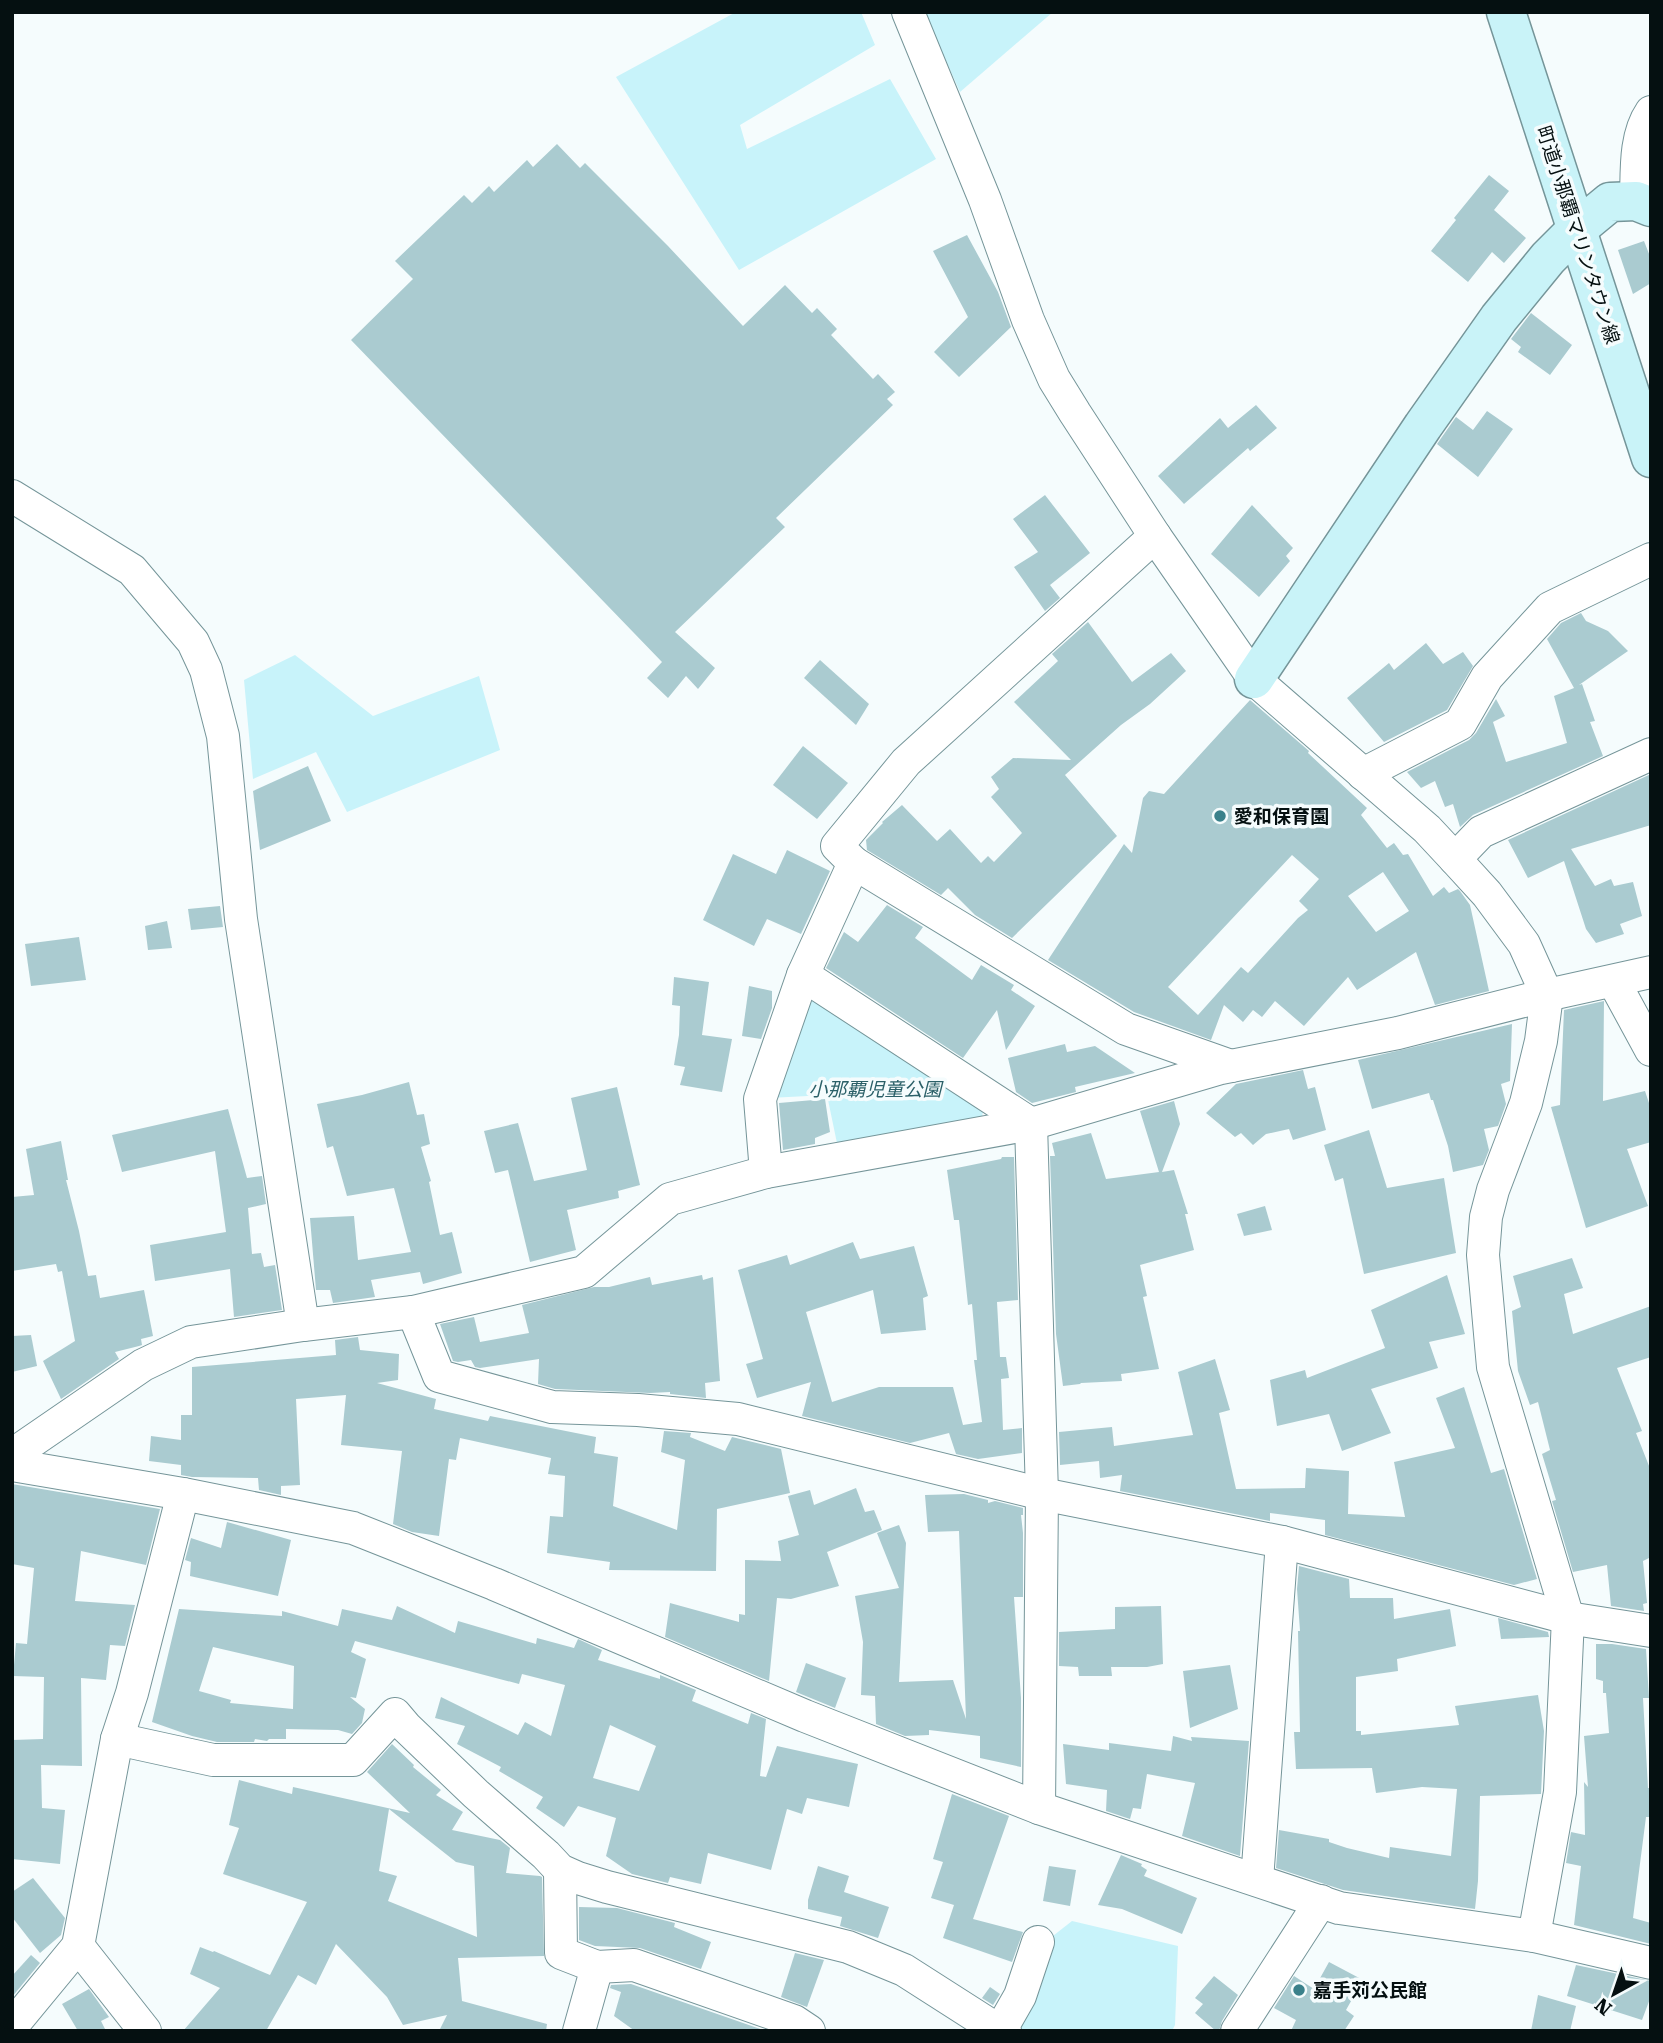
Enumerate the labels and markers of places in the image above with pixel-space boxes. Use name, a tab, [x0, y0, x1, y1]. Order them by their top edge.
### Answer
place label: 愛和保育園	[1234, 805, 1329, 828]
marker: 愛和保育園	[1212, 808, 1228, 824]
place label: 嘉手苅公民館	[1313, 1979, 1427, 2002]
marker: 嘉手苅公民館	[1291, 1982, 1307, 1998]

